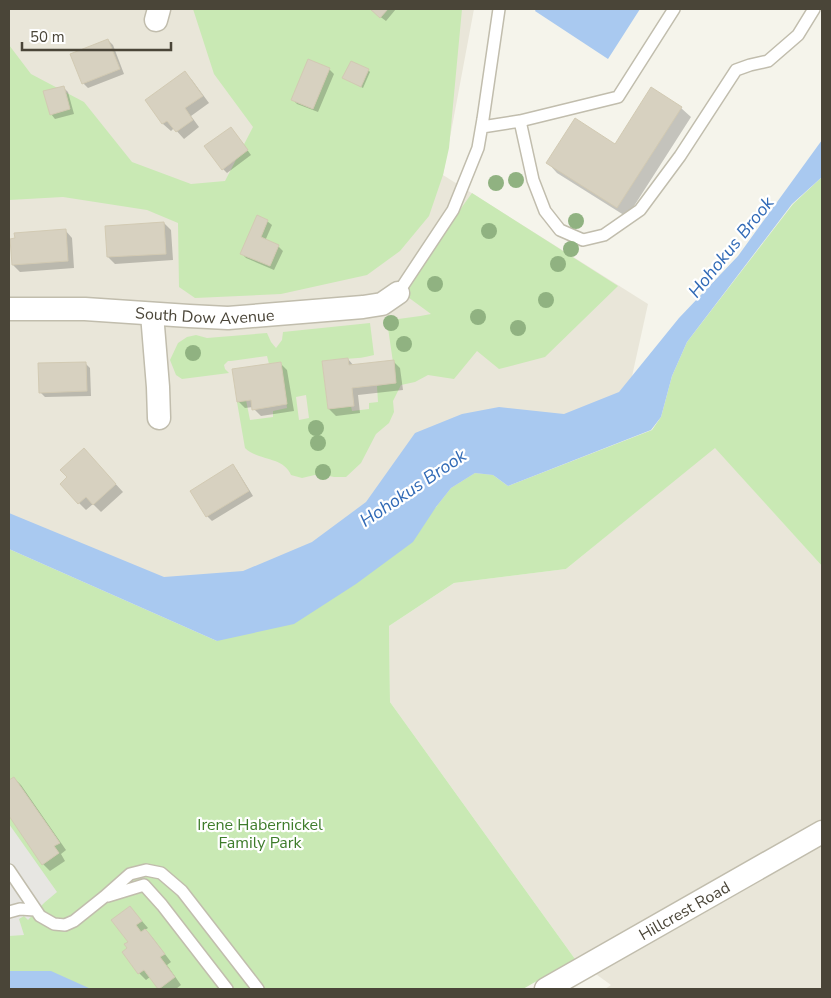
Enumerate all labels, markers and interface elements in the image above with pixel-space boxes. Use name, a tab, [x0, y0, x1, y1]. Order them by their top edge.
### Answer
scale bar	[22, 20, 171, 52]
text: 50 m	[30, 27, 65, 47]
water label: Hohokus Brook	[683, 191, 780, 303]
street label: South Dow Avenue	[134, 302, 275, 330]
water label: Hohokus Brook	[355, 443, 472, 533]
park label: Irene Habernickel Family Park	[197, 814, 323, 854]
street label: Hillcrest Road	[635, 877, 734, 946]

